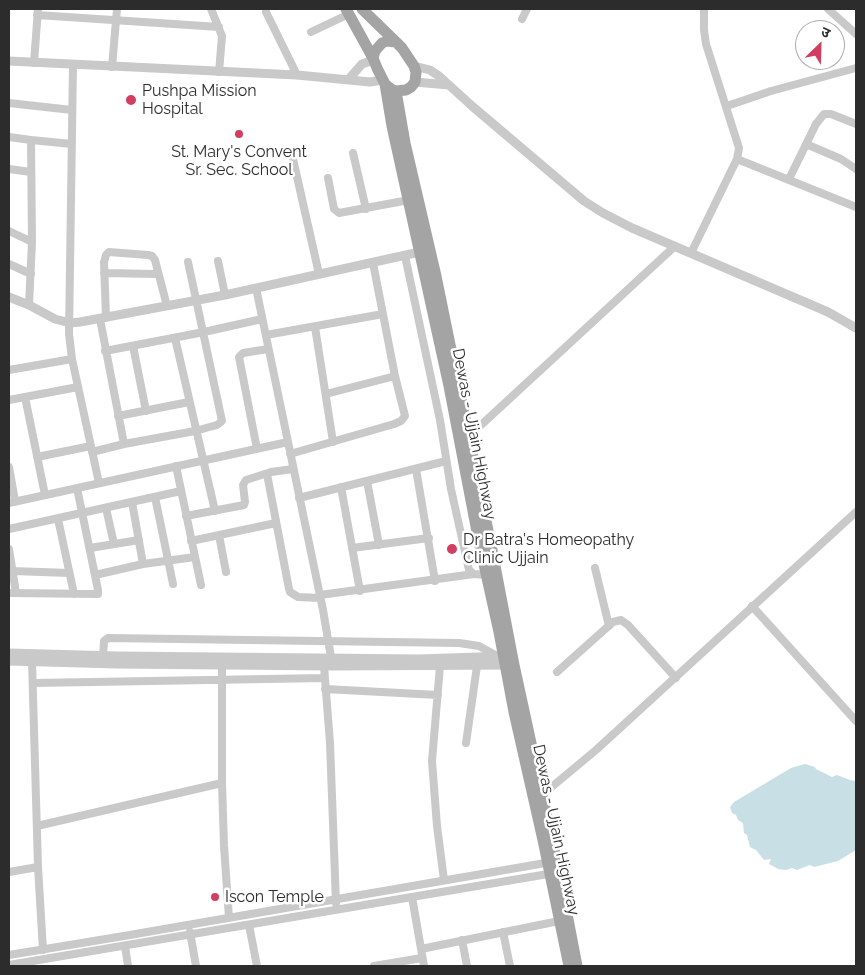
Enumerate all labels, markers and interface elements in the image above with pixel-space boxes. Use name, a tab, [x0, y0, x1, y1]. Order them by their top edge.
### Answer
north arrow	[795, 20, 845, 70]
text: उ	[819, 23, 833, 41]
place label: Pushpa Mission Hospital	[142, 81, 256, 119]
marker: Pushpa Mission Hospital	[124, 93, 138, 107]
marker: St. Mary's Convent Sr. Sec. School	[233, 128, 245, 140]
place label: St. Mary's Convent Sr. Sec. School	[171, 142, 307, 180]
street label: Dewas - Ujjain Highway	[448, 347, 500, 521]
place label: Dr Batra's Homeopathy Clinic Ujjain	[463, 530, 634, 568]
marker: Dr Batra's Homeopathy Clinic Ujjain	[445, 542, 459, 556]
street label: Dewas - Ujjain Highway	[529, 743, 583, 917]
place label: Iscon Temple	[225, 887, 324, 907]
marker: Iscon Temple	[209, 891, 221, 903]

